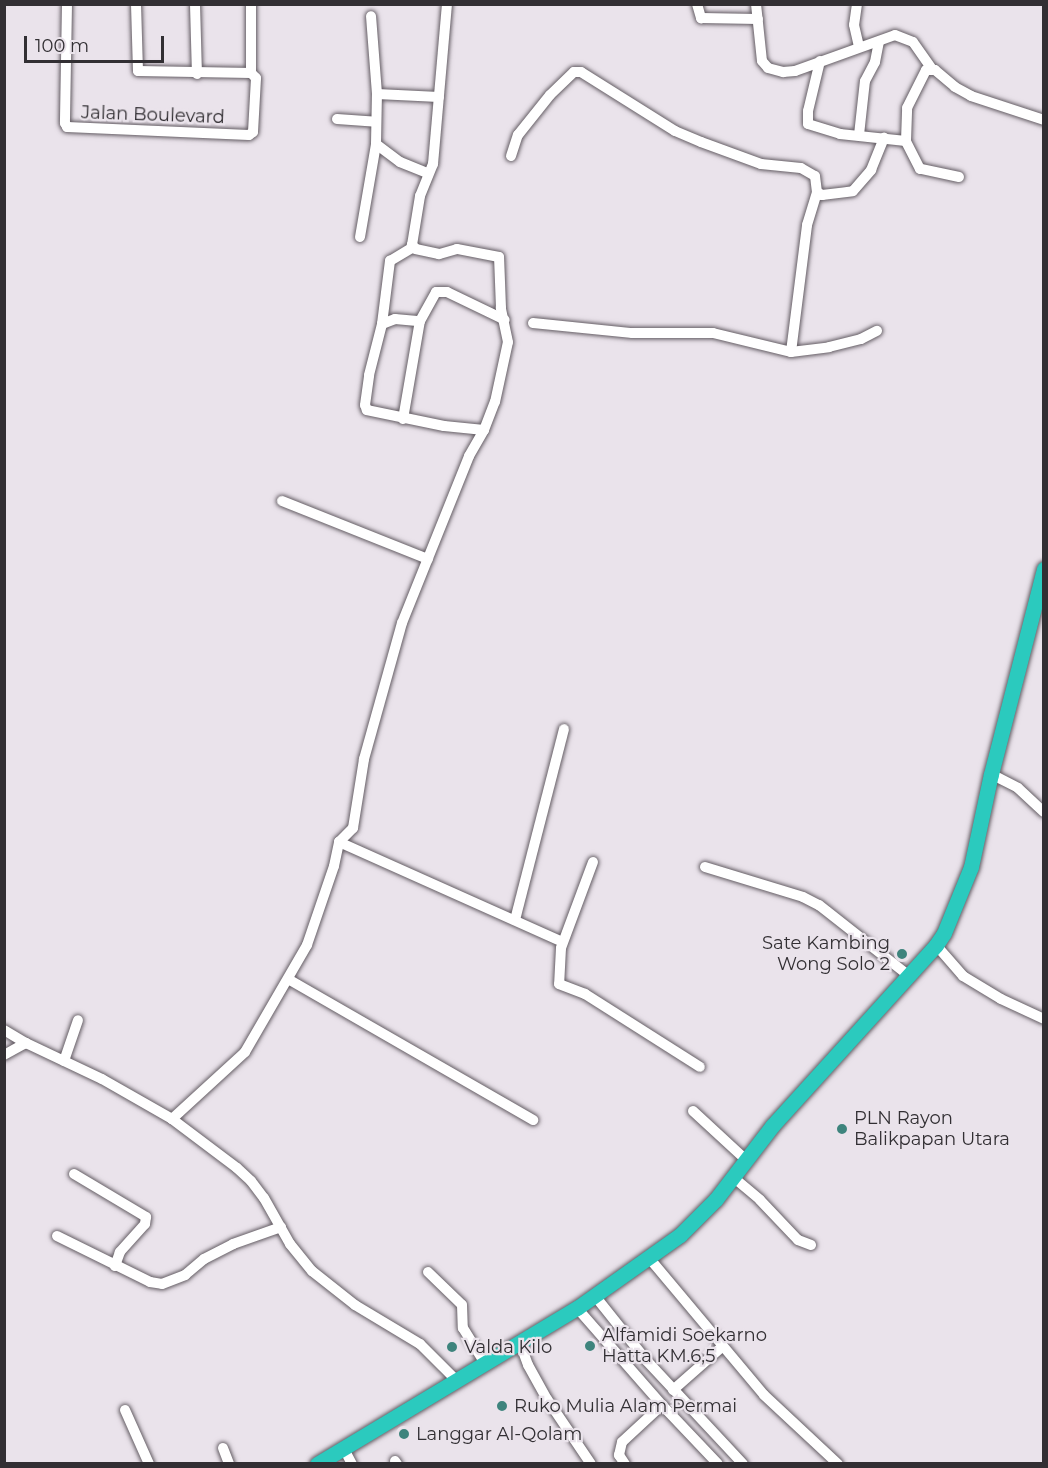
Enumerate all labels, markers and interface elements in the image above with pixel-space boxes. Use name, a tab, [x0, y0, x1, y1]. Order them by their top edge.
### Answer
scale bar	[27, 24, 166, 62]
text: 100 m	[35, 35, 89, 57]
street label: Jalan Boulevard	[81, 102, 225, 128]
place label: Sate Kambing Wong Solo 2	[762, 933, 890, 976]
marker: Sate Kambing Wong Solo 2	[895, 947, 909, 961]
place label: PLN Rayon Balikpapan Utara	[854, 1108, 1010, 1150]
marker: PLN Rayon Balikpapan Utara	[835, 1122, 849, 1136]
place label: Alfamidi Soekarno Hatta KM.6,5	[602, 1325, 767, 1368]
place label: Valda Kilo	[464, 1336, 552, 1358]
marker: Alfamidi Soekarno Hatta KM.6,5	[583, 1339, 597, 1353]
marker: Valda Kilo	[445, 1340, 459, 1354]
place label: Ruko Mulia Alam Permai	[514, 1395, 737, 1417]
marker: Ruko Mulia Alam Permai	[495, 1399, 509, 1413]
place label: Langgar Al-Qolam	[416, 1423, 582, 1445]
marker: Langgar Al-Qolam	[397, 1427, 411, 1441]

